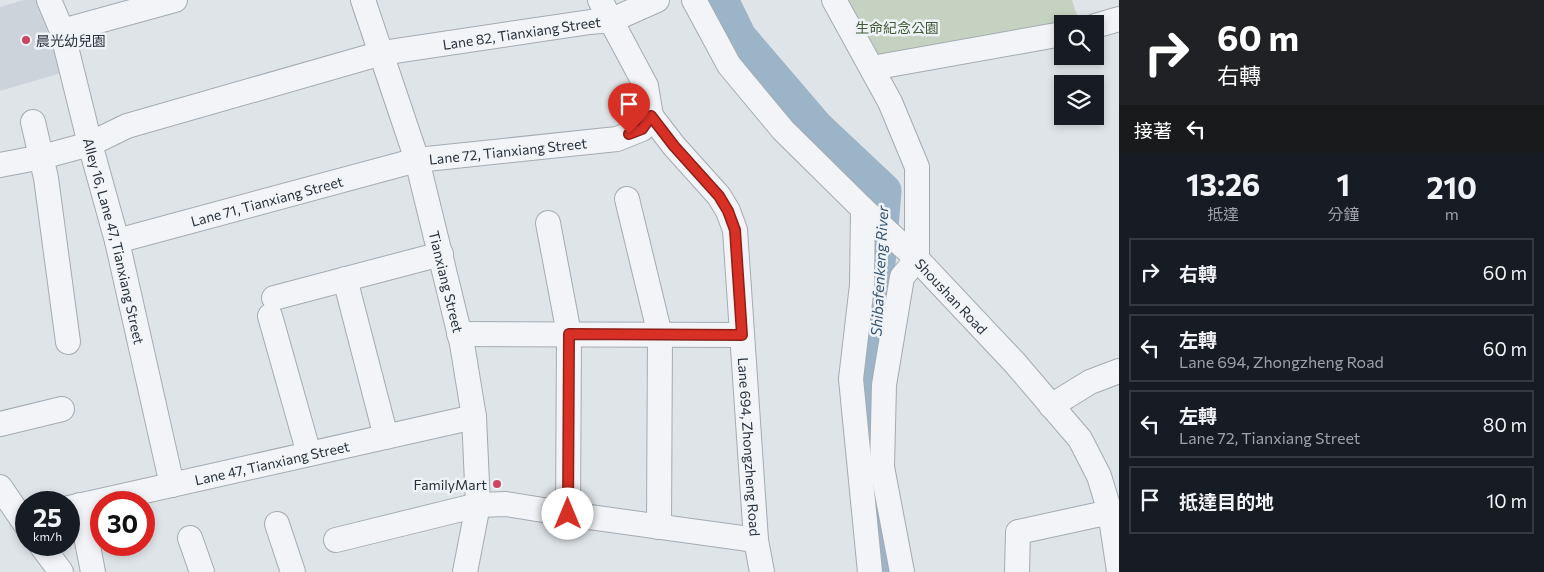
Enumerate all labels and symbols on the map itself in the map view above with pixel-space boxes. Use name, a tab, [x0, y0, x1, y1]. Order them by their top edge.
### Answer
street label: Lane 82, Tianxiang Street	[441, 13, 602, 52]
park label: 生命紀念公園	[855, 19, 939, 36]
place label: 晨光幼兒園	[36, 32, 106, 49]
marker: 晨光幼兒園	[20, 34, 32, 46]
pin	[608, 83, 650, 134]
street label: Lane 72, Tianxiang Street	[428, 134, 588, 167]
street label: Alley 16, Lane 47, Tianxiang Street	[80, 136, 149, 346]
street label: Lane 71, Tianxiang Street	[189, 172, 345, 229]
water label: Shibafenkeng River	[867, 204, 891, 337]
street label: Tianxiang Street	[426, 229, 467, 334]
street label: Shoushan Road	[912, 255, 991, 337]
street label: Lane 694, Zhongzheng Road	[735, 357, 764, 537]
street label: Lane 47, Tianxiang Street	[193, 437, 351, 488]
place label: FamilyMart	[413, 476, 487, 493]
marker: FamilyMart	[491, 478, 503, 490]
position arrow	[541, 487, 593, 539]
speed limit sign: 30	[90, 491, 155, 556]

